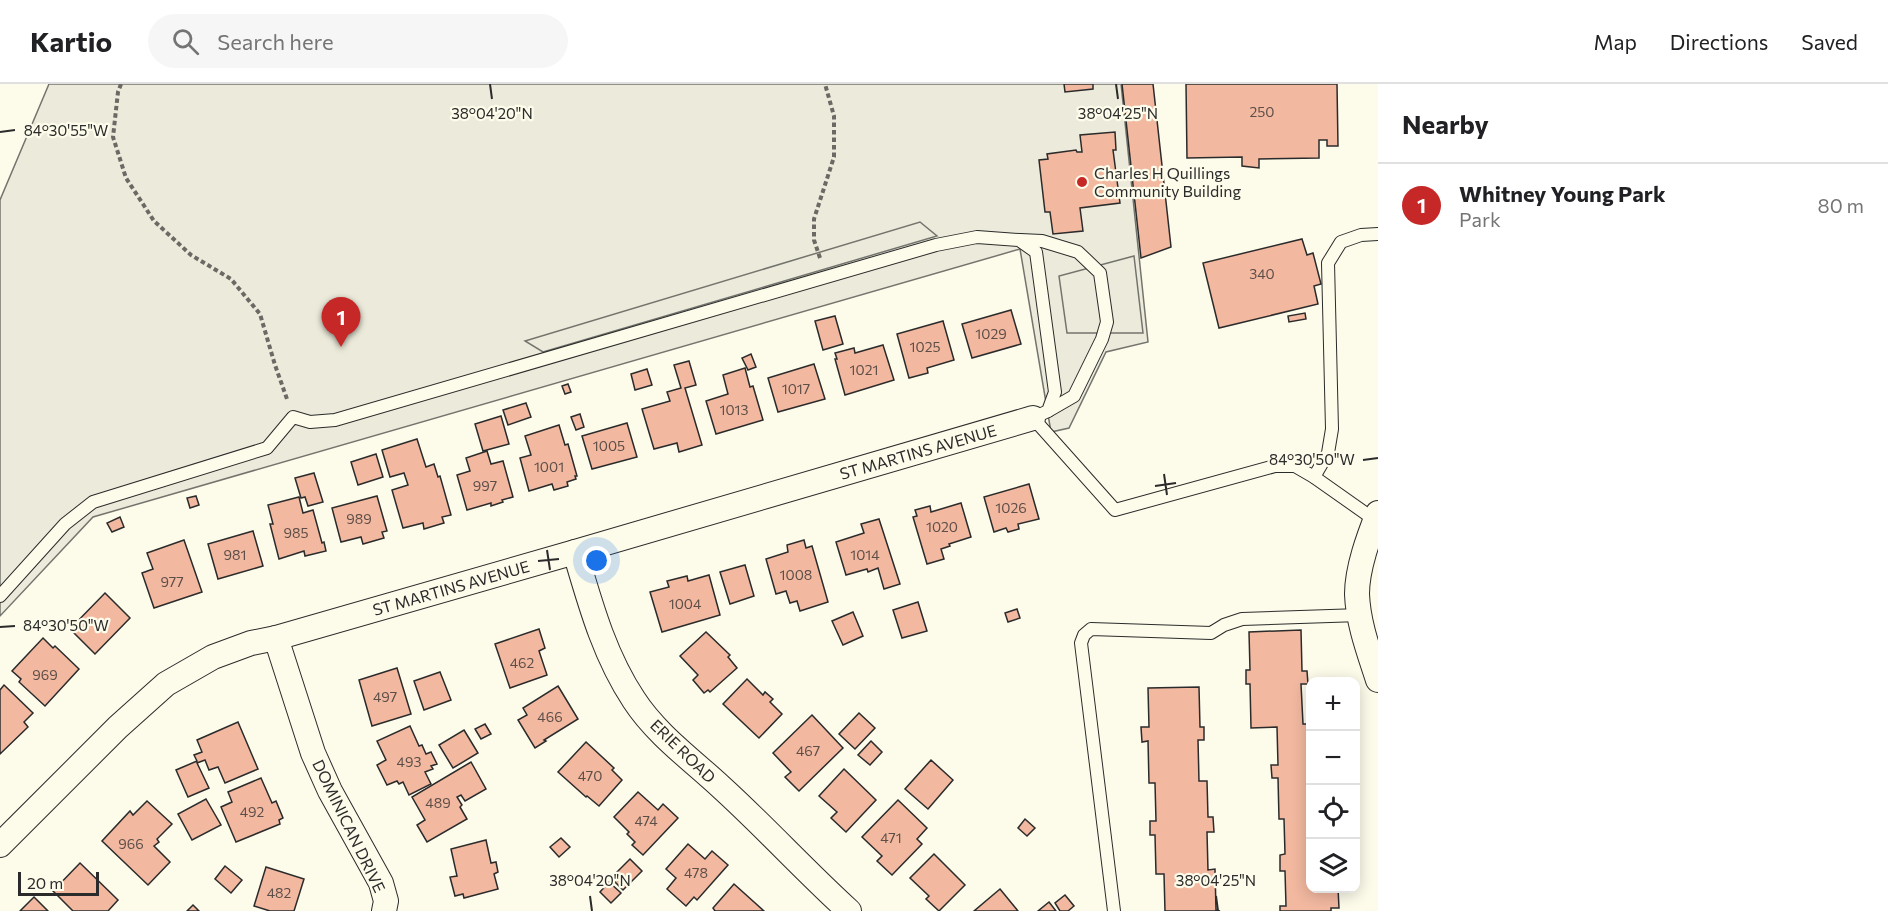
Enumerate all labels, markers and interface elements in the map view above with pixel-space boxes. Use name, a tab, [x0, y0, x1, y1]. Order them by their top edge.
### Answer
search box	[148, 14, 568, 68]
text: Kartio	[30, 24, 112, 58]
icon: search	[169, 25, 202, 58]
text: Search here	[217, 28, 334, 55]
text: Map	[1594, 29, 1637, 54]
text: Directions	[1670, 29, 1768, 54]
text: Saved	[1801, 29, 1858, 54]
house number: 250	[1250, 103, 1274, 120]
text: 38°04'20"N	[451, 104, 533, 122]
text: 38°04'25"N	[1078, 104, 1158, 122]
text: Nearby	[1402, 108, 1489, 139]
text: 84°30'55"W	[24, 121, 108, 139]
place label: Charles H Quillings Community Building	[1094, 163, 1242, 200]
marker: Charles H Quillings Community Building	[1075, 175, 1089, 189]
text: Whitney Young Park	[1459, 180, 1666, 207]
text: 1	[1417, 193, 1426, 217]
text: 80 m	[1818, 193, 1864, 217]
text: Park	[1459, 207, 1501, 231]
house number: 340	[1249, 265, 1275, 282]
pin: 1	[322, 298, 360, 347]
house number: 1029	[975, 325, 1007, 342]
house number: 1025	[910, 338, 940, 355]
house number: 1021	[850, 361, 878, 378]
house number: 1017	[782, 380, 810, 397]
house number: 1013	[719, 401, 749, 418]
street label: ST MARTINS AVENUE	[837, 420, 998, 483]
house number: 1005	[593, 437, 625, 454]
text: 84°30'50"W	[1269, 450, 1355, 468]
house number: 1001	[534, 458, 564, 475]
house number: 997	[473, 477, 497, 494]
house number: 1026	[995, 499, 1027, 516]
house number: 989	[346, 510, 372, 527]
house number: 1020	[926, 518, 958, 535]
house number: 985	[283, 524, 309, 541]
house number: 981	[224, 546, 246, 563]
your location	[582, 546, 611, 575]
house number: 1014	[850, 546, 880, 563]
street label: ST MARTINS AVENUE	[370, 556, 531, 619]
house number: 1008	[780, 566, 812, 583]
house number: 977	[160, 573, 184, 590]
house number: 1004	[669, 595, 702, 612]
text: 84°30'50"W	[23, 616, 109, 634]
house number: 462	[510, 654, 535, 671]
house number: 969	[32, 666, 58, 683]
map controls	[1306, 677, 1360, 893]
button: +	[1306, 677, 1360, 731]
house number: 497	[373, 688, 397, 705]
house number: 466	[537, 708, 563, 725]
street label: ERIE ROAD	[647, 715, 720, 786]
button: −	[1306, 731, 1360, 785]
house number: 467	[796, 742, 820, 759]
house number: 493	[397, 753, 421, 770]
street label: DOMINICAN DRIVE	[309, 756, 390, 895]
house number: 470	[578, 767, 602, 784]
button: locate	[1306, 785, 1360, 839]
house number: 489	[425, 794, 451, 811]
house number: 492	[240, 803, 265, 820]
house number: 474	[634, 812, 658, 829]
house number: 471	[880, 829, 902, 846]
house number: 966	[118, 835, 144, 852]
button: layers	[1306, 839, 1360, 893]
house number: 478	[684, 864, 708, 881]
scale bar	[18, 869, 99, 896]
text: 38°04'20"N	[549, 871, 631, 889]
text: 38°04'25"N	[1176, 871, 1256, 889]
text: 20 m	[27, 873, 63, 892]
house number: 482	[267, 884, 292, 901]

